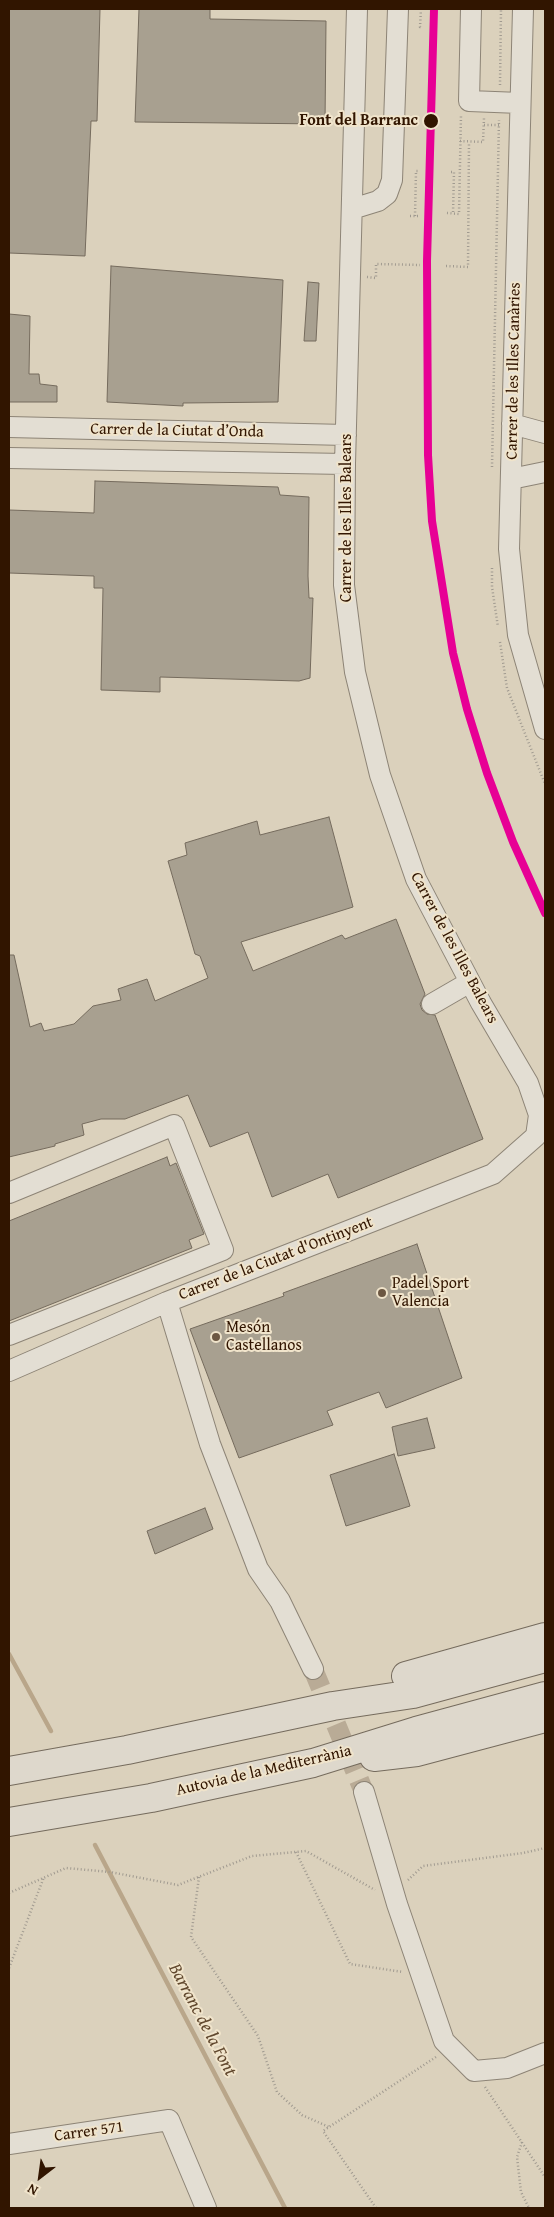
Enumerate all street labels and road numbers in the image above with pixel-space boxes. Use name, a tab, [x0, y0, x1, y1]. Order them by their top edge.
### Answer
street label: Carrer de les Illes Canàries	[503, 282, 525, 460]
street label: Carrer de la Ciutat d’Onda	[90, 420, 264, 442]
street label: Carrer de les Illes Balears	[337, 434, 357, 602]
street label: Carrer de les Illes Balears	[406, 869, 502, 1027]
street label: Carrer de la Ciutat d'Ontinyent	[176, 1213, 376, 1305]
street label: Autovia de la Mediterrània	[175, 1741, 353, 1801]
street label: Carrer 571	[53, 2118, 125, 2146]

